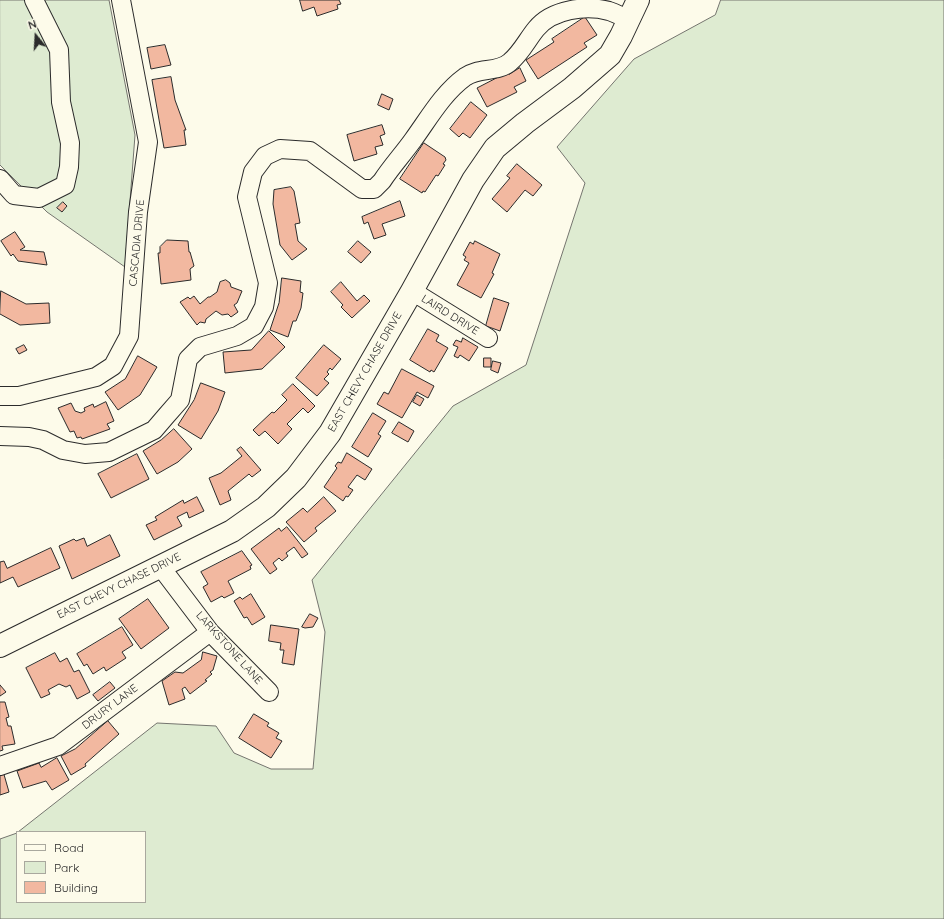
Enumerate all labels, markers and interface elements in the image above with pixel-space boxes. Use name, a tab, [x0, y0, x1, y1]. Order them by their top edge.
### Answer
north arrow	[16, 16, 56, 56]
text: N	[26, 17, 38, 32]
street label: CASCADIA DRIVE	[127, 199, 147, 287]
street label: LAIRD DRIVE	[419, 292, 481, 338]
street label: EAST CHEVY CHASE DRIVE	[325, 310, 405, 434]
street label: EAST CHEVY CHASE DRIVE	[55, 550, 183, 622]
street label: LARKSTONE LANE	[193, 609, 265, 687]
street label: DRURY LANE	[79, 682, 141, 732]
legend	[16, 831, 146, 903]
text: Road	[54, 840, 84, 855]
text: Park	[54, 860, 79, 875]
text: Building	[54, 880, 98, 895]

